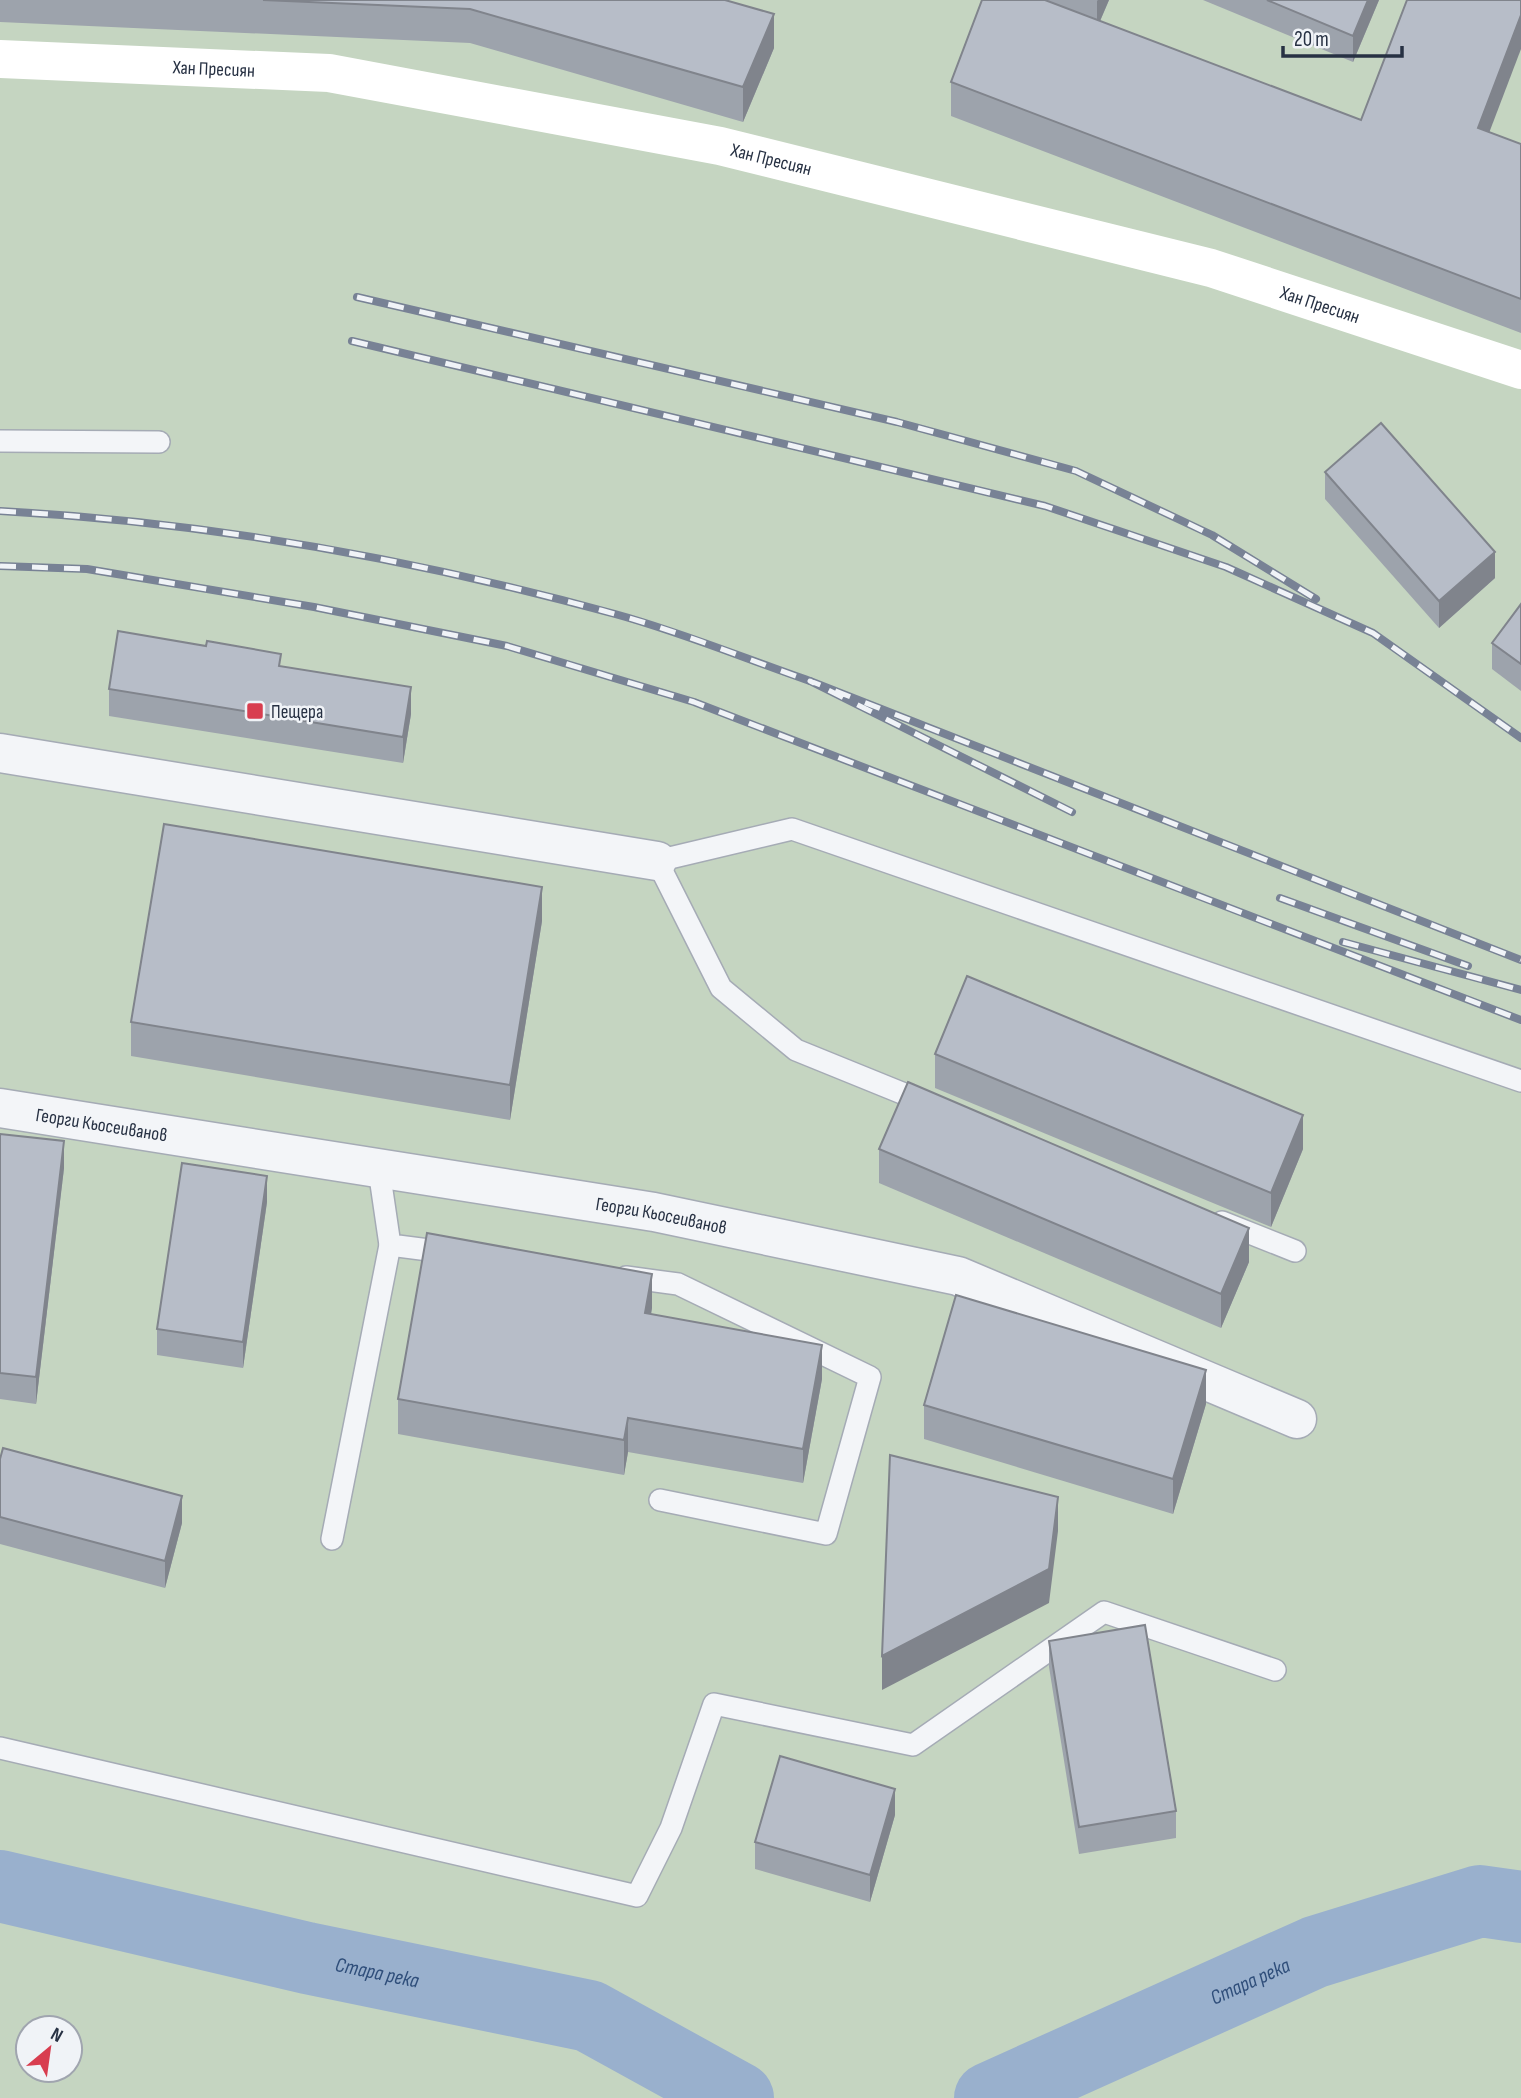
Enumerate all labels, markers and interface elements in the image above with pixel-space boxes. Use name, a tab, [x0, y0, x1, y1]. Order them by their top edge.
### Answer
scale bar	[1283, 14, 1402, 58]
text: 20 m	[1294, 27, 1329, 52]
street label: Хан Пресиян	[171, 56, 255, 83]
street label: Хан Пресиян	[727, 139, 814, 181]
street label: Хан Пресиян	[1276, 281, 1362, 329]
marker: Пещера	[245, 701, 265, 721]
place label: Пещера	[271, 701, 323, 724]
street label: Георги Кьосеиванов	[34, 1104, 169, 1147]
street label: Георги Кьосеиванов	[594, 1193, 729, 1240]
water label: Стара река	[333, 1952, 422, 1994]
water label: Стара река	[1206, 1953, 1294, 2010]
north arrow	[14, 2014, 84, 2084]
text: N	[46, 2023, 67, 2048]

